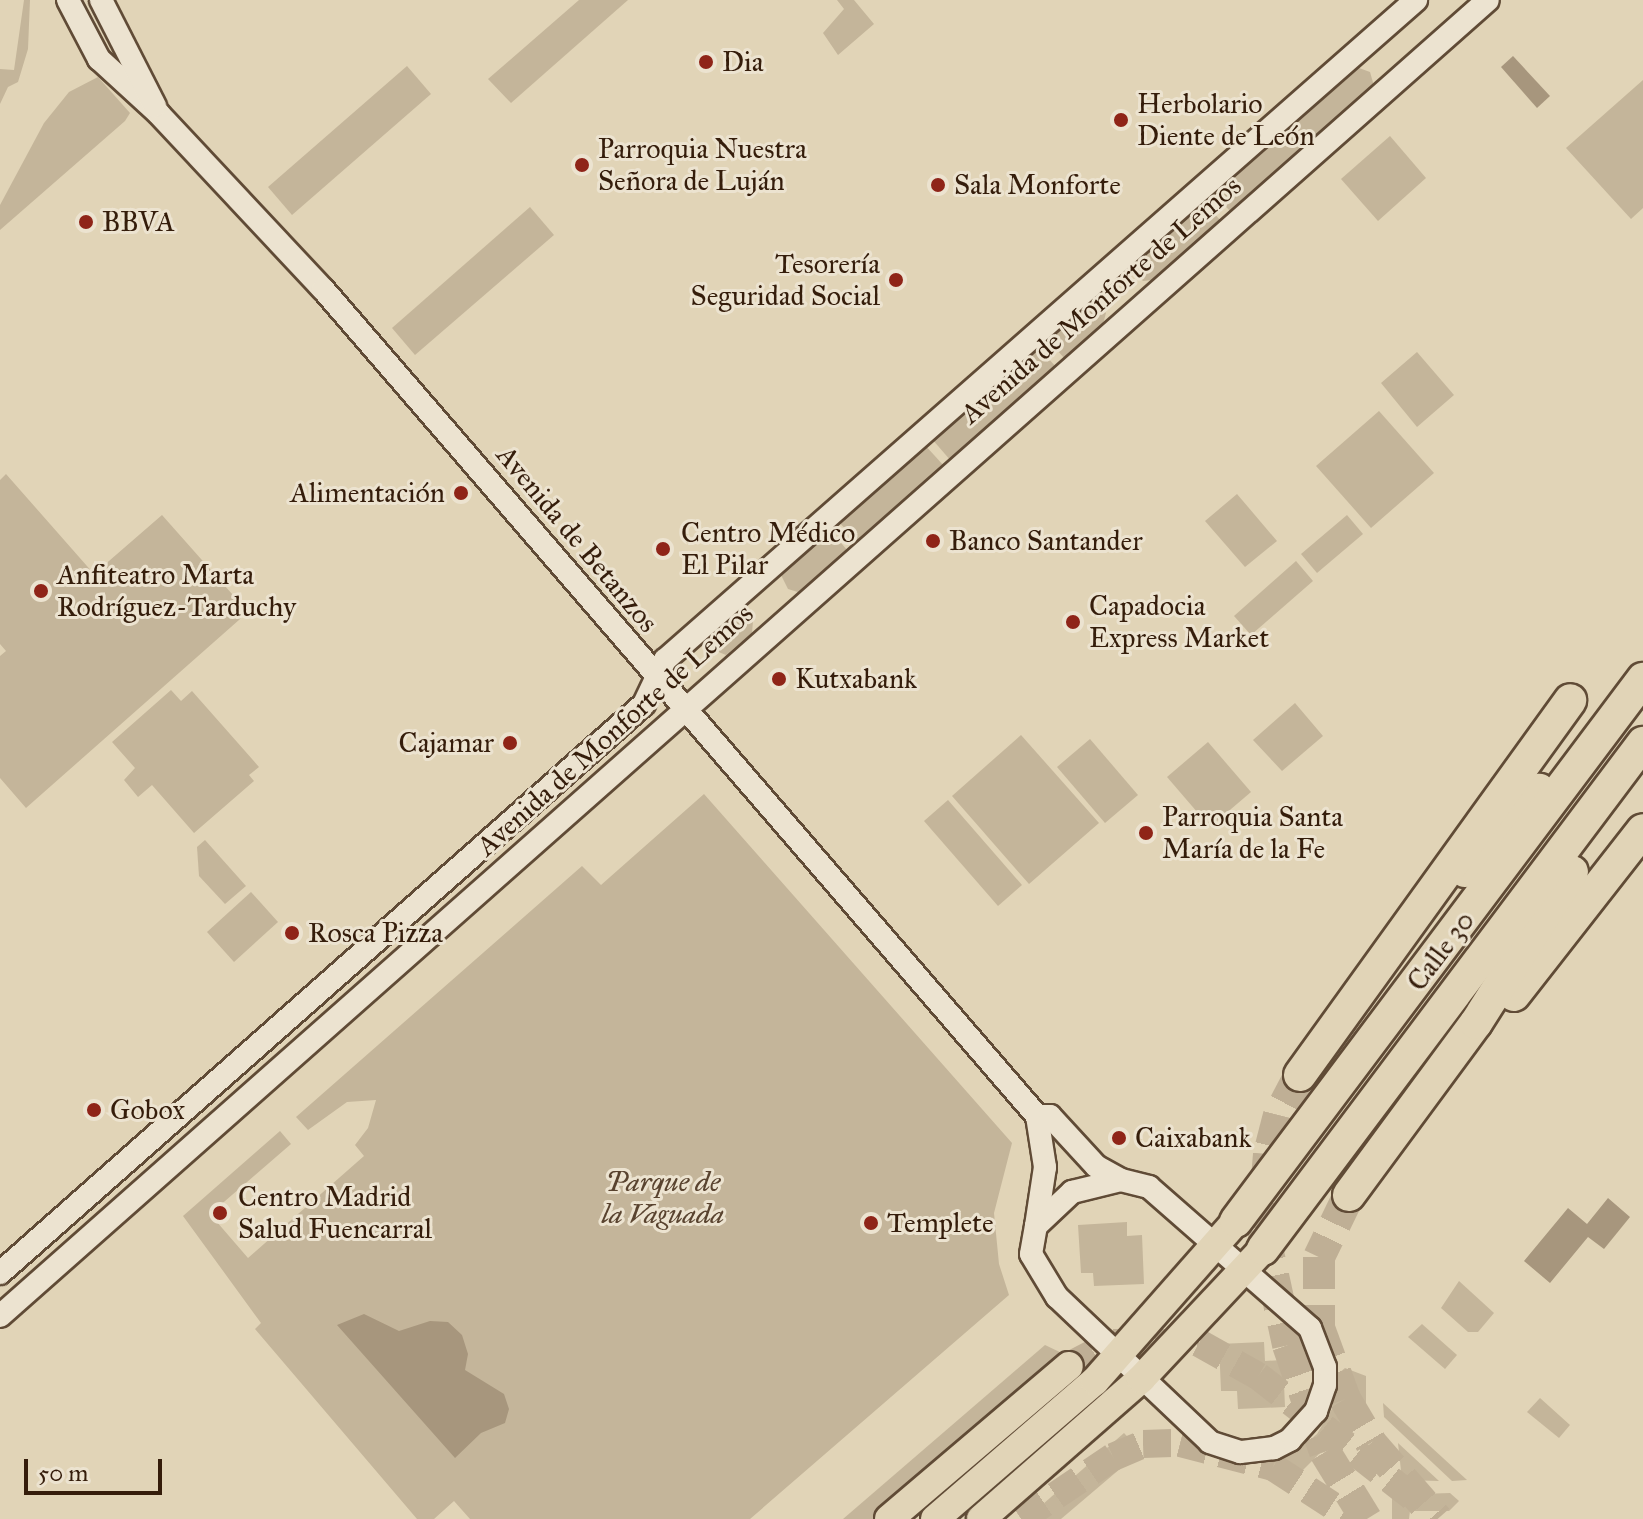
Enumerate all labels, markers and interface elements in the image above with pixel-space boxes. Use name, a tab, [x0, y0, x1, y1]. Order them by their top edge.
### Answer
place label: Dia	[722, 45, 764, 79]
marker: Dia	[697, 53, 715, 71]
place label: Herbolario Diente de León	[1137, 87, 1315, 153]
marker: Herbolario Diente de León	[1112, 111, 1130, 129]
place label: Parroquia Nuestra Señora de Luján	[598, 132, 807, 198]
marker: Parroquia Nuestra Señora de Luján	[573, 156, 591, 174]
place label: Sala Monforte	[954, 168, 1121, 202]
street label: Avenida de Monforte de Lemos	[954, 169, 1248, 431]
marker: Sala Monforte	[929, 176, 947, 194]
place label: BBVA	[102, 205, 175, 239]
marker: BBVA	[77, 213, 95, 231]
place label: Tesorería Seguridad Social	[691, 247, 880, 313]
marker: Tesorería Seguridad Social	[887, 271, 905, 289]
street label: Avenida de Betanzos	[489, 439, 665, 639]
place label: Alimentación	[290, 476, 445, 510]
marker: Alimentación	[452, 484, 470, 502]
place label: Centro Médico El Pilar	[681, 516, 855, 582]
place label: Banco Santander	[949, 524, 1143, 558]
marker: Banco Santander	[924, 532, 942, 550]
marker: Centro Médico El Pilar	[652, 538, 674, 560]
place label: Anfiteatro Marta Rodríguez-Tarduchy	[57, 558, 296, 624]
marker: Anfiteatro Marta Rodríguez-Tarduchy	[32, 582, 50, 600]
place label: Capadocia Express Market	[1089, 589, 1269, 655]
street label: Avenida de Monforte de Lemos	[470, 597, 760, 863]
marker: Capadocia Express Market	[1064, 613, 1082, 631]
place label: Kutxabank	[795, 662, 917, 696]
marker: Kutxabank	[770, 670, 788, 688]
place label: Cajamar	[399, 726, 494, 760]
marker: Cajamar	[501, 734, 519, 752]
place label: Parroquia Santa María de la Fe	[1162, 800, 1343, 866]
marker: Parroquia Santa María de la Fe	[1137, 824, 1155, 842]
street label: Calle 30	[1400, 904, 1482, 998]
place label: Rosca Pizza	[308, 916, 443, 950]
marker: Rosca Pizza	[283, 924, 301, 942]
place label: Gobox	[110, 1093, 185, 1127]
marker: Gobox	[85, 1101, 103, 1119]
place label: Caixabank	[1135, 1121, 1251, 1155]
marker: Caixabank	[1110, 1129, 1128, 1147]
park label: Parque de la Vaguada	[602, 1165, 724, 1231]
place label: Centro Madrid Salud Fuencarral	[238, 1180, 432, 1246]
marker: Centro Madrid Salud Fuencarral	[209, 1202, 231, 1224]
place label: Templete	[887, 1206, 994, 1240]
marker: Templete	[862, 1214, 880, 1232]
scale bar	[28, 1443, 166, 1493]
text: 50 m	[38, 1458, 88, 1488]

